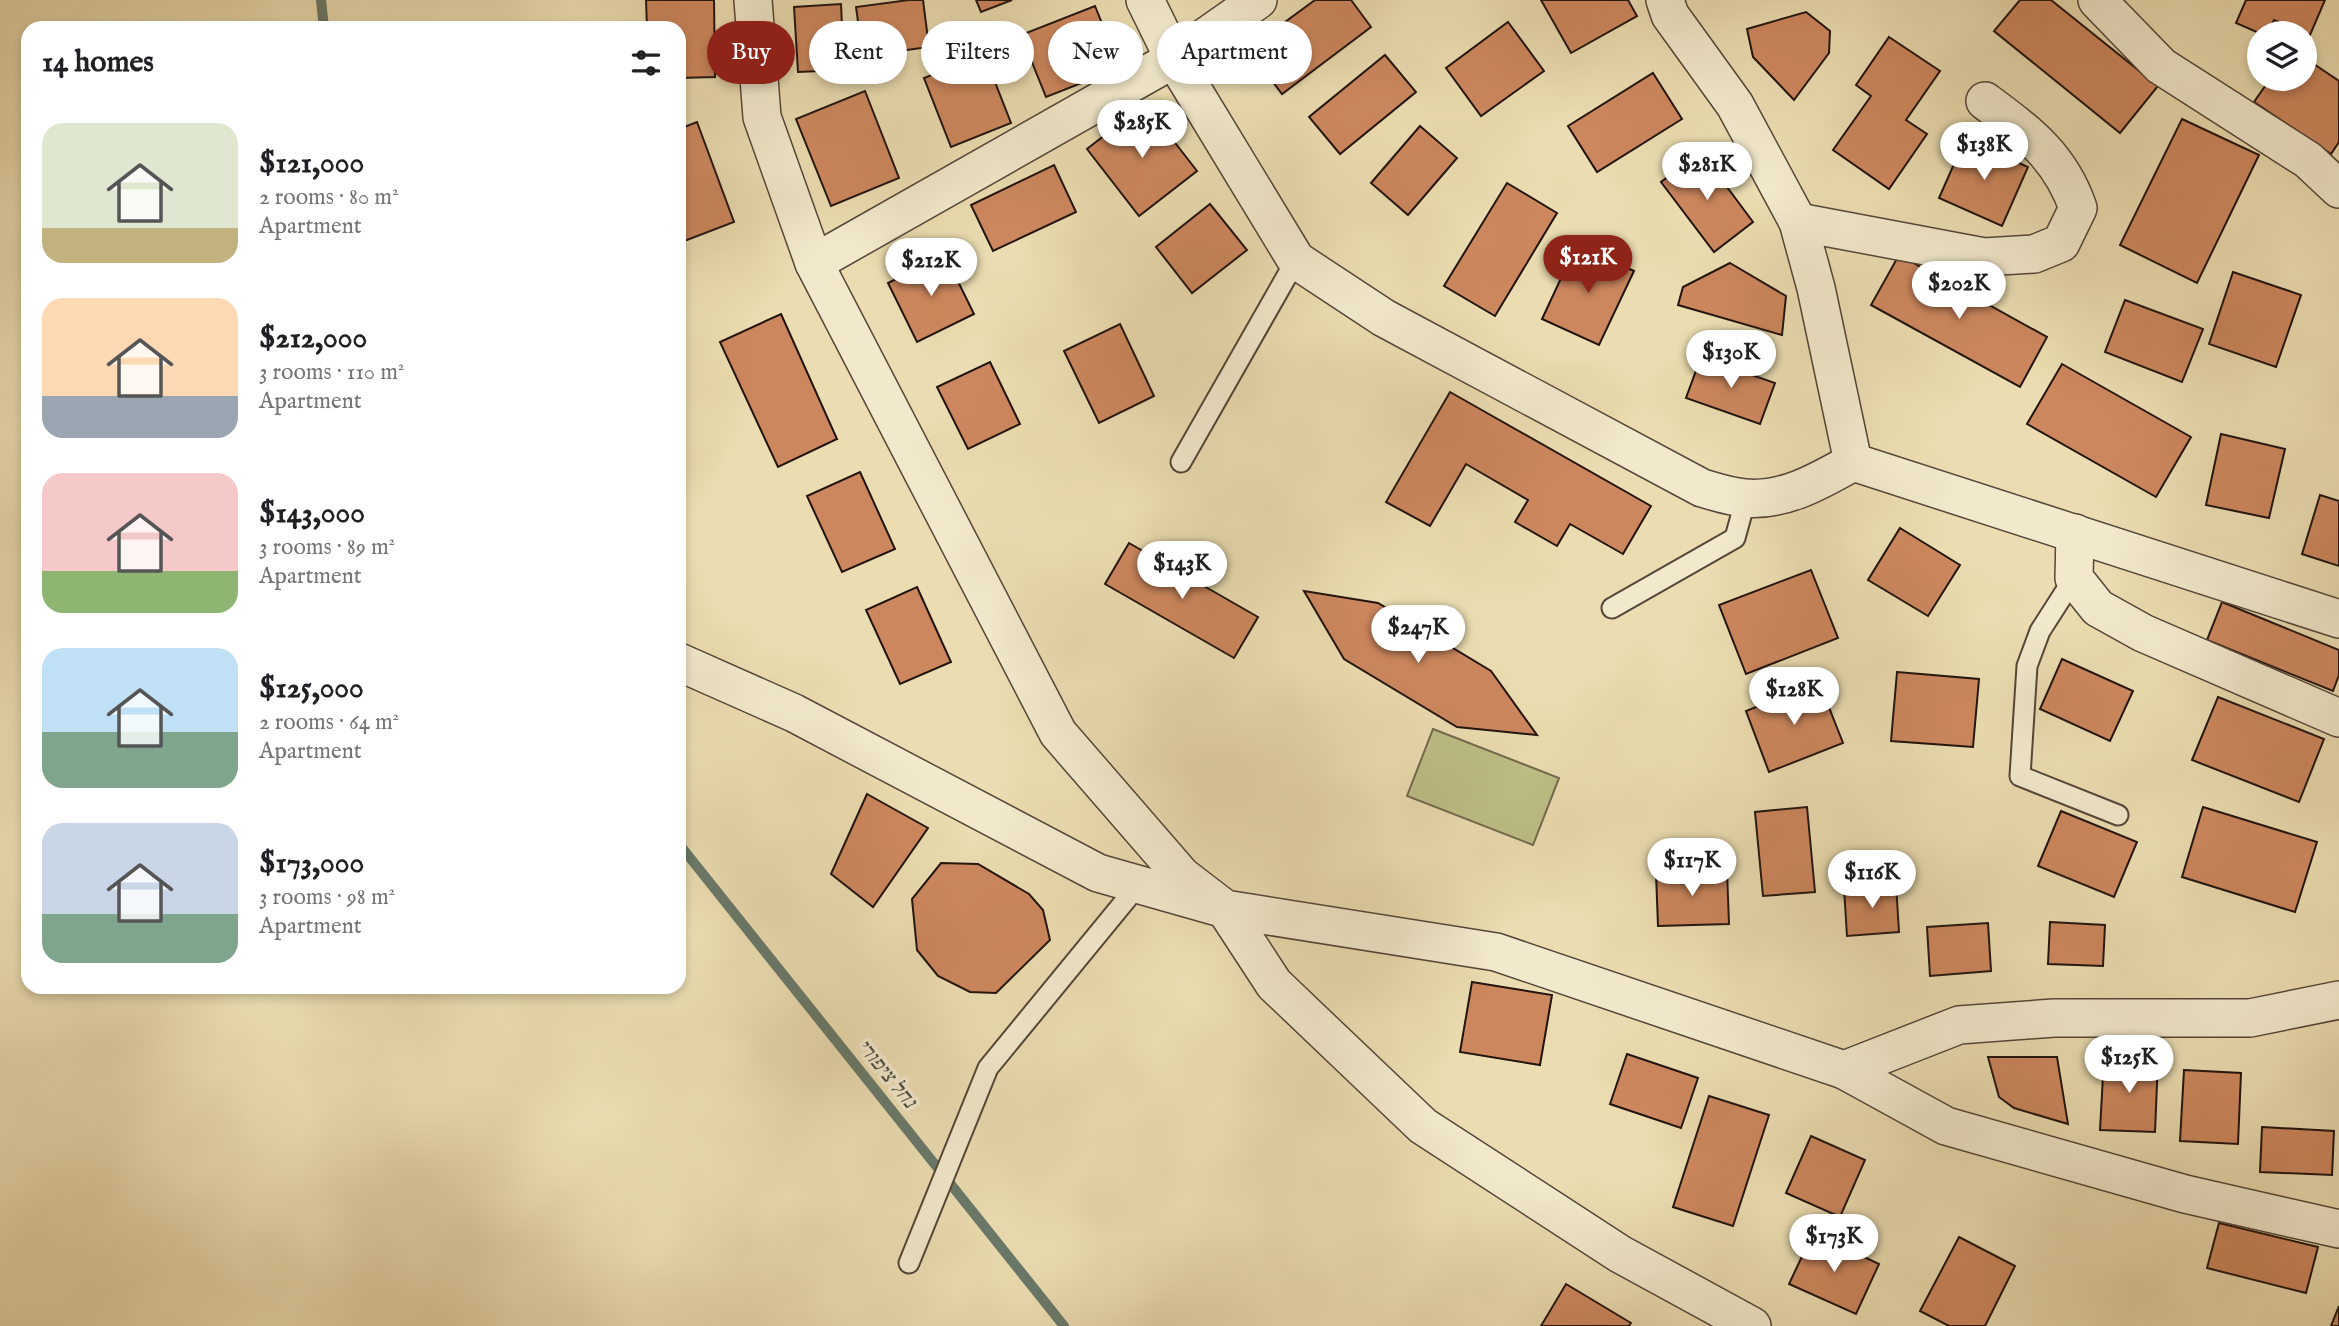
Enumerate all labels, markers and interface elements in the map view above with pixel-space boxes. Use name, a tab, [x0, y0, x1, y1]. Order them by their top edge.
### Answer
chip: Buy	[707, 21, 795, 84]
chip: Rent	[809, 21, 907, 84]
chip: Filters	[921, 21, 1034, 84]
chip: New	[1048, 21, 1143, 84]
chip: Apartment	[1157, 21, 1312, 84]
map controls	[2247, 21, 2317, 91]
button: layers	[2247, 21, 2317, 91]
text: 14 homes	[42, 44, 154, 82]
icon: filters	[627, 44, 665, 82]
pin: $285K	[1093, 100, 1191, 160]
text: $285K	[1113, 108, 1171, 137]
pin: $138K	[1935, 122, 2033, 182]
text: $138K	[1956, 130, 2012, 159]
pin: $281K	[1658, 142, 1756, 202]
text: $121,000	[259, 145, 364, 183]
text: $281K	[1678, 150, 1736, 179]
icon: home	[98, 151, 182, 235]
text: 2 rooms · 80 m²	[259, 183, 399, 212]
text: Apartment	[259, 212, 362, 241]
pin: $121K	[1539, 236, 1637, 295]
pin: $212K	[882, 238, 980, 298]
text: $121K	[1559, 243, 1617, 272]
text: $212K	[901, 246, 961, 275]
pin: $202K	[1910, 262, 2008, 321]
text: $202K	[1928, 269, 1990, 298]
text: $212,000	[259, 320, 367, 358]
icon: home	[98, 326, 182, 410]
pin: $130K	[1682, 330, 1780, 390]
text: $130K	[1702, 338, 1760, 367]
text: 3 rooms · 110 m²	[259, 358, 404, 387]
text: Apartment	[259, 387, 362, 416]
text: $143,000	[259, 495, 365, 533]
icon: home	[98, 501, 182, 585]
text: 3 rooms · 89 m²	[259, 533, 395, 562]
pin: $143K	[1133, 542, 1231, 601]
text: $143K	[1153, 549, 1211, 578]
text: Apartment	[259, 562, 362, 591]
pin: $247K	[1369, 606, 1467, 665]
text: $247K	[1387, 613, 1449, 642]
pin: $128K	[1745, 668, 1843, 727]
text: $125,000	[259, 670, 364, 708]
text: $128K	[1765, 675, 1823, 704]
icon: home	[98, 676, 182, 760]
text: 2 rooms · 64 m²	[259, 708, 399, 737]
text: Apartment	[259, 737, 362, 766]
pin: $117K	[1643, 838, 1741, 898]
text: $173,000	[259, 845, 364, 883]
text: $117K	[1663, 846, 1721, 875]
pin: $116K	[1823, 850, 1921, 910]
icon: home	[98, 851, 182, 935]
text: $116K	[1844, 858, 1900, 887]
text: 3 rooms · 98 m²	[259, 883, 395, 912]
text: Apartment	[259, 912, 362, 941]
water label: נחל ציפורי	[850, 1034, 923, 1115]
pin: $125K	[2080, 1036, 2178, 1095]
text: $125K	[2101, 1043, 2158, 1072]
pin: $173K	[1785, 1214, 1883, 1274]
text: $173K	[1805, 1222, 1863, 1251]

